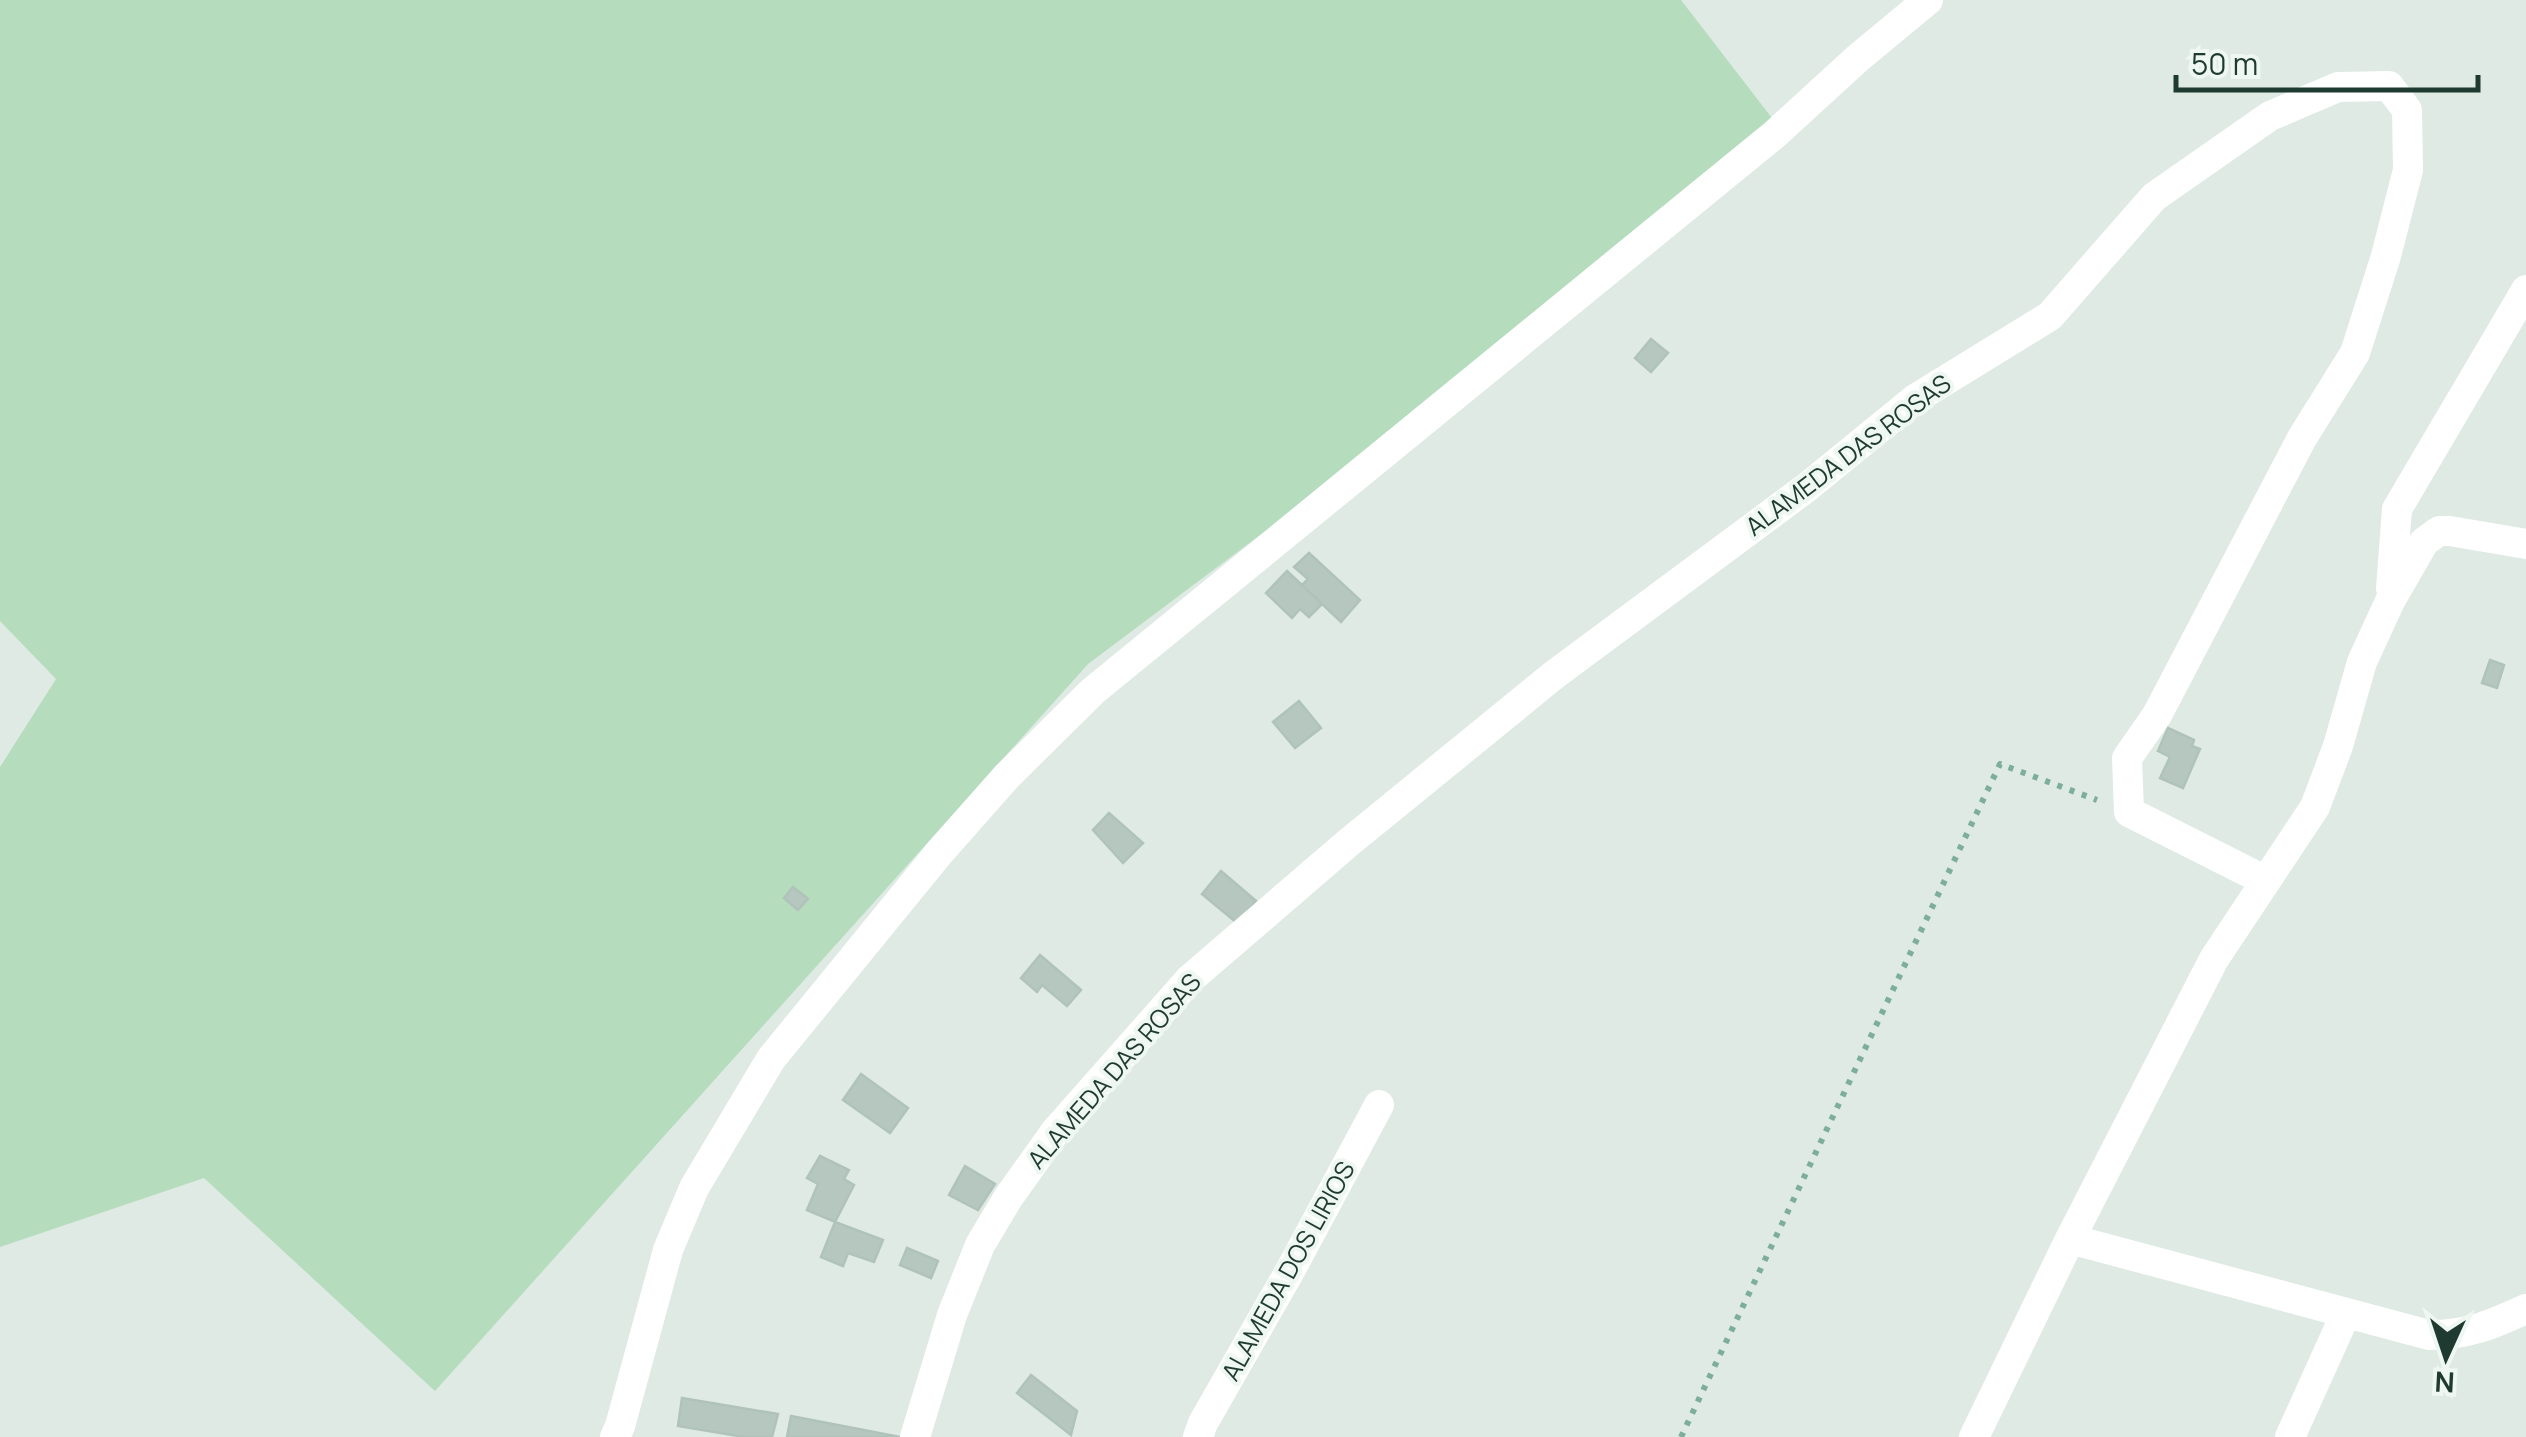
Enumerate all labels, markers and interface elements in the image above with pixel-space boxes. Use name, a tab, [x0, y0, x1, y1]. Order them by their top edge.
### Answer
scale bar	[2176, 30, 2478, 92]
text: 50 m	[2191, 43, 2258, 84]
street label: ALAMEDA DAS ROSAS	[1738, 366, 1958, 543]
street label: ALAMEDA DAS ROSAS	[1019, 965, 1208, 1176]
street label: ALAMEDA DOS LIRIOS	[1213, 1155, 1362, 1387]
north arrow	[2396, 1307, 2496, 1407]
text: N	[2434, 1363, 2456, 1402]

